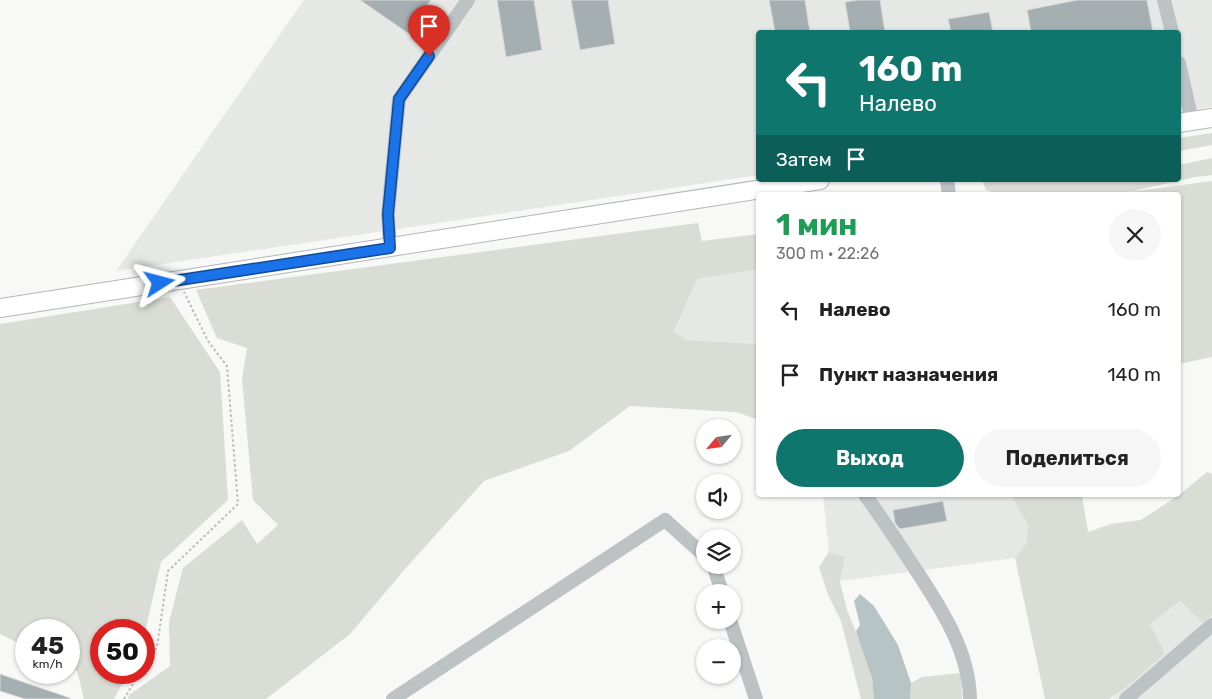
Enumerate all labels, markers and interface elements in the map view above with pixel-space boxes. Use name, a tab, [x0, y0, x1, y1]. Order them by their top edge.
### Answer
pin	[408, 5, 450, 56]
icon: arrive	[415, 12, 443, 40]
text: 160 m	[859, 48, 963, 90]
icon: left	[776, 50, 841, 115]
text: Налево	[859, 90, 937, 117]
icon: arrive	[842, 145, 870, 173]
text: Затем	[776, 148, 832, 171]
text: 1 мин	[776, 207, 857, 243]
button: close	[1109, 209, 1161, 261]
text: 300 m · 22:26	[776, 244, 879, 263]
position arrow	[133, 256, 185, 308]
icon: left	[776, 296, 804, 324]
text: Налево	[819, 298, 891, 321]
text: 160 m	[1108, 298, 1161, 321]
icon: arrive	[776, 361, 804, 389]
text: Пункт назначения	[819, 363, 998, 386]
text: 140 m	[1107, 363, 1161, 386]
north arrow	[696, 419, 741, 464]
map controls	[696, 419, 741, 684]
button: Выход	[776, 429, 964, 487]
button: Поделиться	[974, 429, 1161, 487]
button: sound	[696, 474, 741, 519]
button: layers	[696, 529, 741, 574]
button: +	[696, 584, 741, 629]
speed limit sign: 50	[90, 619, 155, 684]
text: 45	[31, 631, 64, 660]
button: −	[696, 639, 741, 684]
text: km/h	[33, 657, 62, 671]

